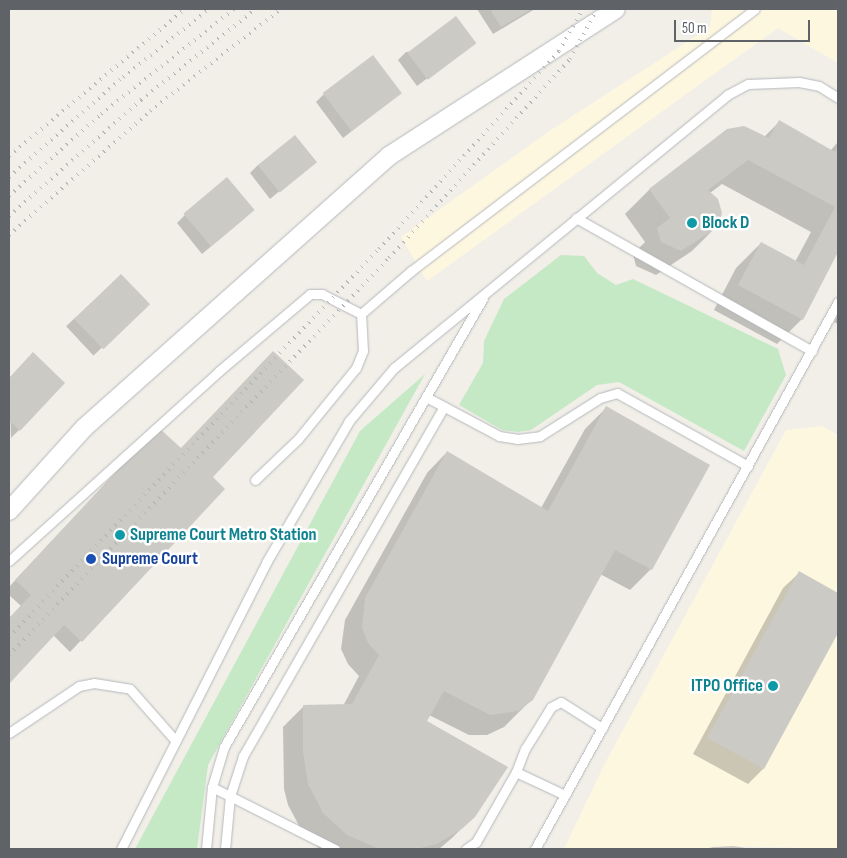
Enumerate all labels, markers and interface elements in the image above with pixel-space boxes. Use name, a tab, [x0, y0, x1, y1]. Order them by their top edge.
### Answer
scale bar	[677, 10, 813, 42]
text: 50 m	[682, 19, 707, 38]
place label: Block D	[702, 212, 749, 234]
marker: Block D	[686, 217, 698, 229]
place label: Supreme Court Metro Station	[130, 524, 317, 546]
marker: Supreme Court Metro Station	[114, 529, 126, 541]
place label: Supreme Court	[102, 548, 198, 570]
marker: Supreme Court	[84, 552, 98, 566]
place label: ITPO Office	[691, 675, 763, 697]
marker: ITPO Office	[767, 680, 779, 692]

